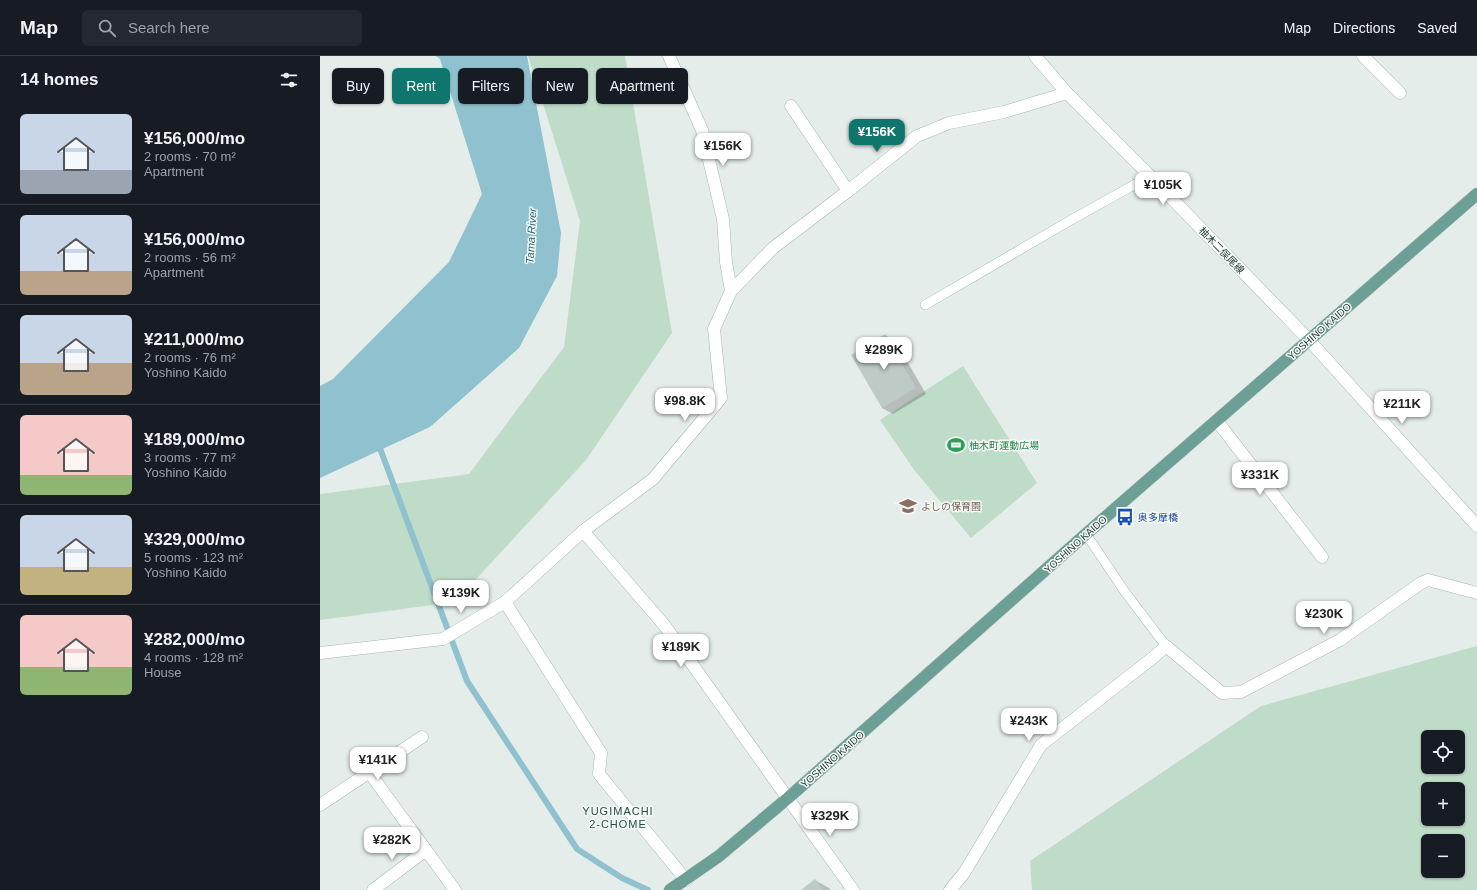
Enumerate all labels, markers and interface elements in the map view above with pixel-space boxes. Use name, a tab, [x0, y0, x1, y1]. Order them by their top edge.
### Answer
search box	[82, 10, 362, 46]
text: Map	[20, 17, 58, 38]
icon: search	[96, 17, 118, 39]
text: Search here	[128, 19, 210, 36]
text: Map	[1284, 20, 1311, 36]
text: Directions	[1333, 20, 1395, 36]
text: Saved	[1417, 20, 1457, 36]
chip: Buy	[332, 68, 384, 104]
chip: Rent	[392, 68, 450, 104]
chip: Filters	[458, 68, 524, 104]
chip: New	[532, 68, 588, 104]
chip: Apartment	[596, 68, 688, 104]
icon: filters	[278, 69, 300, 91]
text: 14 homes	[20, 70, 98, 89]
pin: ¥156K	[849, 119, 905, 153]
text: ¥156K	[858, 124, 896, 139]
text: ¥156,000/mo	[144, 129, 245, 148]
icon: home	[52, 130, 100, 178]
pin: ¥156K	[695, 133, 751, 167]
text: ¥156K	[704, 138, 742, 153]
text: 2 rooms · 70 m²	[144, 149, 236, 164]
text: Apartment	[144, 164, 204, 179]
pin: ¥105K	[1135, 172, 1191, 206]
text: ¥105K	[1144, 177, 1182, 192]
water label: Tama River	[524, 206, 539, 264]
street label: 柚木二俣尾線	[1197, 225, 1246, 276]
text: ¥156,000/mo	[144, 230, 245, 249]
icon: home	[52, 231, 100, 279]
text: 2 rooms · 56 m²	[144, 250, 236, 265]
text: Apartment	[144, 265, 204, 280]
street label: YOSHINO KAIDO	[1286, 301, 1353, 362]
text: ¥211,000/mo	[144, 330, 244, 349]
icon: home	[52, 331, 100, 379]
pin: ¥289K	[856, 337, 912, 371]
text: ¥289K	[865, 342, 903, 357]
text: 2 rooms · 76 m²	[144, 350, 236, 365]
text: Yoshino Kaido	[144, 365, 227, 380]
pin: ¥98.8K	[652, 388, 718, 422]
pin: ¥211K	[1374, 391, 1430, 425]
text: ¥98.8K	[664, 393, 706, 408]
text: ¥211K	[1383, 396, 1421, 411]
text: ¥189,000/mo	[144, 430, 245, 449]
icon: home	[52, 431, 100, 479]
sports icon: 柚木町運動広場	[946, 435, 966, 455]
place label: 柚木町運動広場	[969, 440, 1039, 451]
text: 3 rooms · 77 m²	[144, 450, 236, 465]
pin: ¥331K	[1232, 462, 1288, 496]
text: Yoshino Kaido	[144, 465, 227, 480]
text: ¥331K	[1241, 467, 1279, 482]
school or university icon: よしの保育園	[898, 496, 918, 516]
place label: よしの保育園	[921, 501, 981, 512]
bus stop icon: 奥多摩橋	[1115, 507, 1135, 527]
place label: 奥多摩橋	[1138, 512, 1178, 523]
street label: YOSHINO KAIDO	[1042, 513, 1109, 575]
text: ¥329,000/mo	[144, 530, 245, 549]
icon: home	[52, 531, 100, 579]
text: 5 rooms · 123 m²	[144, 550, 243, 565]
text: Yoshino Kaido	[144, 565, 227, 580]
pin: ¥139K	[433, 580, 489, 614]
text: ¥139K	[442, 585, 480, 600]
pin: ¥230K	[1296, 601, 1352, 635]
text: ¥230K	[1305, 606, 1343, 621]
text: ¥282,000/mo	[144, 630, 245, 649]
icon: home	[52, 631, 100, 679]
pin: ¥189K	[653, 634, 709, 668]
text: ¥189K	[662, 639, 700, 654]
text: 4 rooms · 128 m²	[144, 650, 243, 665]
text: House	[144, 665, 182, 680]
pin: ¥243K	[1001, 708, 1057, 742]
text: ¥243K	[1010, 713, 1048, 728]
street label: YOSHINO KAIDO	[799, 729, 866, 790]
map controls	[1421, 730, 1465, 878]
button: locate	[1421, 730, 1465, 774]
pin: ¥141K	[350, 747, 406, 781]
text: ¥141K	[359, 752, 397, 767]
button: +	[1421, 782, 1465, 826]
pin: ¥329K	[802, 803, 858, 837]
district label: YUGIMACHI 2-CHOME	[582, 805, 654, 830]
text: ¥329K	[811, 808, 849, 823]
pin: ¥282K	[364, 827, 420, 861]
text: ¥282K	[373, 832, 411, 847]
button: −	[1421, 834, 1465, 878]

